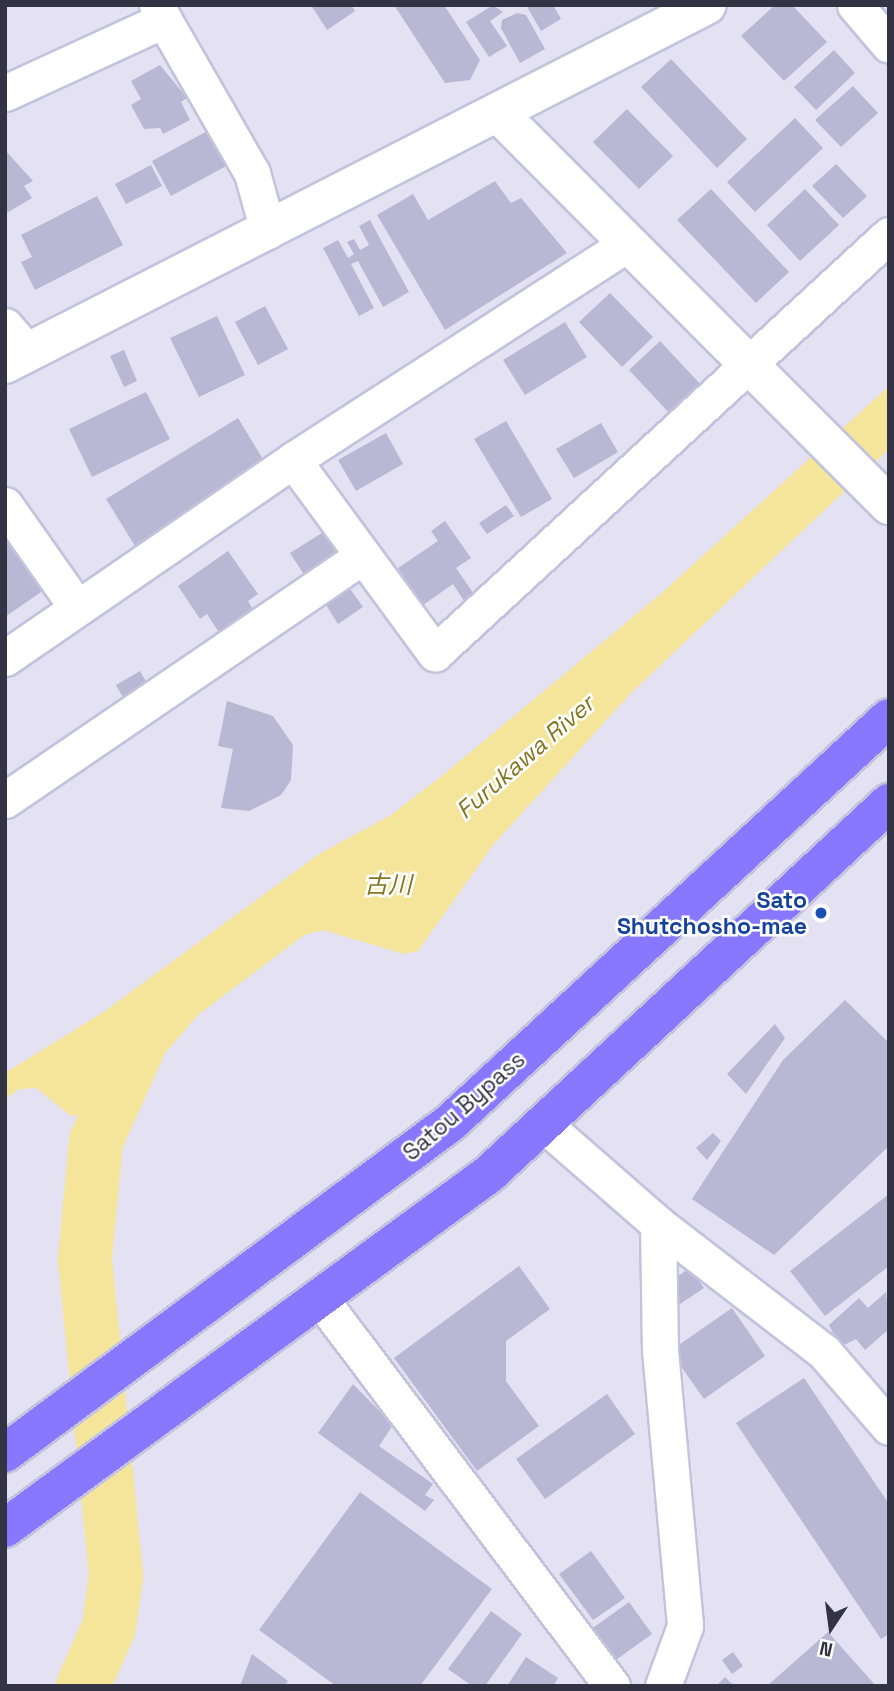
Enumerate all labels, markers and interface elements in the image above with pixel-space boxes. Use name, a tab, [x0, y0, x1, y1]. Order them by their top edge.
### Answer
water label: Furukawa River	[450, 689, 600, 825]
water label: 古川	[364, 871, 412, 899]
place label: Sato Shutchosho-mae	[617, 886, 807, 940]
marker: Sato Shutchosho-mae	[813, 905, 829, 921]
street label: Satou Bypass	[397, 1046, 531, 1166]
north arrow	[796, 1593, 866, 1663]
text: N	[817, 1635, 835, 1663]

